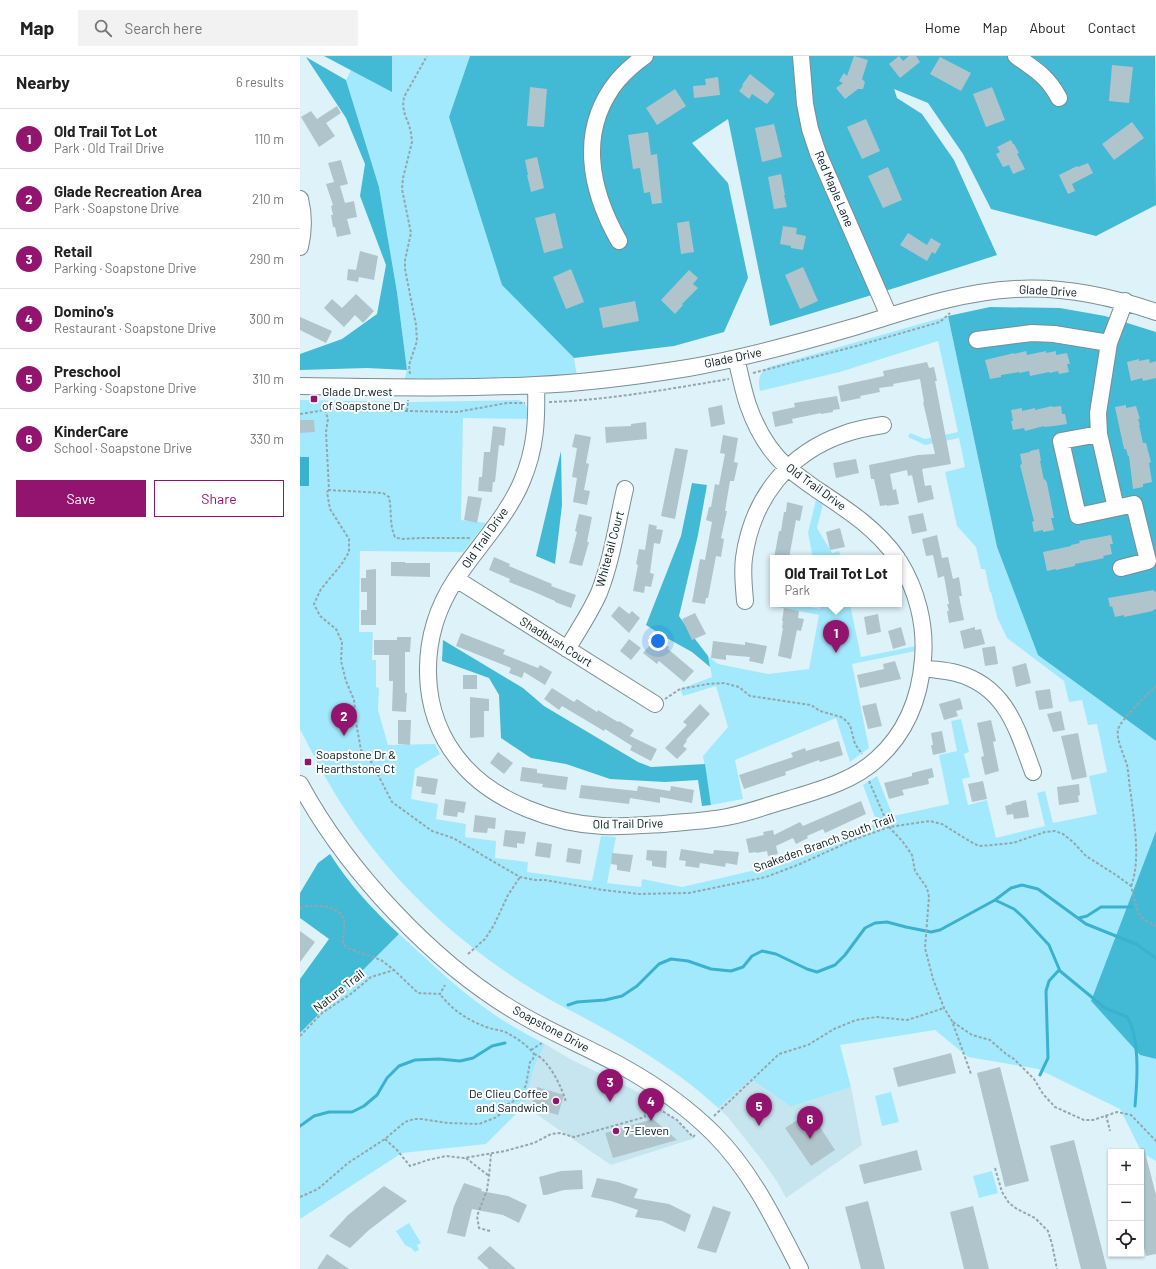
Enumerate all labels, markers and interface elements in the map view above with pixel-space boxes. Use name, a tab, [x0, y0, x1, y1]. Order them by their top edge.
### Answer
search box	[78, 10, 358, 46]
text: Map	[20, 16, 54, 39]
icon: search	[92, 17, 114, 39]
text: Search here	[124, 19, 202, 37]
text: Home	[925, 19, 961, 36]
text: Map	[983, 19, 1007, 36]
text: About	[1029, 19, 1066, 36]
text: Contact	[1088, 19, 1136, 36]
text: Nearby	[16, 72, 70, 92]
text: 6 results	[236, 74, 284, 90]
text: Old Trail Tot Lot	[54, 122, 157, 140]
text: 1	[27, 131, 31, 147]
text: 110 m	[254, 131, 284, 147]
text: Park · Old Trail Drive	[54, 140, 164, 156]
street label: Red Maple Lane	[813, 148, 857, 229]
text: Glade Recreation Area	[54, 182, 202, 200]
text: 2	[25, 191, 33, 207]
text: 210 m	[252, 191, 284, 207]
text: Park · Soapstone Drive	[54, 200, 179, 216]
text: Retail	[54, 242, 92, 260]
text: 3	[25, 251, 33, 267]
text: 290 m	[250, 251, 284, 267]
text: Parking · Soapstone Drive	[54, 260, 197, 276]
street label: Glade Drive	[1019, 281, 1078, 299]
text: Domino's	[54, 302, 114, 320]
text: 4	[25, 311, 33, 327]
text: 300 m	[249, 311, 284, 327]
text: Restaurant · Soapstone Drive	[54, 320, 216, 336]
street label: Glade Drive	[703, 344, 763, 370]
text: Preschool	[54, 362, 121, 380]
text: 5	[25, 371, 33, 387]
text: 310 m	[252, 371, 284, 387]
text: Parking · Soapstone Drive	[54, 380, 197, 396]
place label: Glade Dr west of Soapstone Dr	[322, 384, 406, 412]
marker: Glade Dr west of Soapstone Dr	[309, 394, 319, 404]
text: KinderCare	[54, 422, 129, 440]
text: 6	[26, 431, 32, 447]
text: 330 m	[250, 431, 284, 447]
text: School · Soapstone Drive	[54, 440, 192, 456]
street label: Old Trail Drive	[784, 460, 849, 513]
button: Save	[16, 480, 146, 517]
button: Share	[154, 480, 284, 517]
street label: Old Trail Drive	[458, 504, 510, 570]
street label: Whitetail Court	[592, 509, 626, 588]
popup	[770, 555, 902, 607]
text: Old Trail Tot Lot	[784, 564, 888, 582]
text: Park	[784, 582, 810, 598]
street label: Shadbush Court	[518, 613, 595, 669]
pin: 1	[823, 620, 849, 653]
your location	[648, 631, 668, 651]
pin: 2	[331, 703, 357, 736]
place label: Soapstone Dr & Hearthstone Ct	[316, 747, 396, 775]
marker: Soapstone Dr & Hearthstone Ct	[303, 757, 313, 767]
street label: Snakeden Branch South Trail	[751, 810, 896, 874]
street label: Old Trail Drive	[592, 815, 664, 831]
street label: Nature Trail	[310, 966, 367, 1014]
street label: Soapstone Drive	[511, 1002, 592, 1054]
pin: 3	[597, 1069, 623, 1102]
place label: De Clieu Coffee and Sandwich	[469, 1086, 548, 1114]
pin: 4	[638, 1088, 664, 1121]
pin: 5	[746, 1093, 772, 1126]
marker: De Clieu Coffee and Sandwich	[551, 1096, 561, 1106]
pin: 6	[797, 1106, 823, 1139]
place label: 7-Eleven	[624, 1123, 669, 1137]
marker: 7-Eleven	[611, 1126, 621, 1136]
map controls	[1108, 1149, 1144, 1257]
button: +	[1108, 1149, 1144, 1185]
button: −	[1108, 1185, 1144, 1221]
button: locate	[1108, 1221, 1144, 1257]

